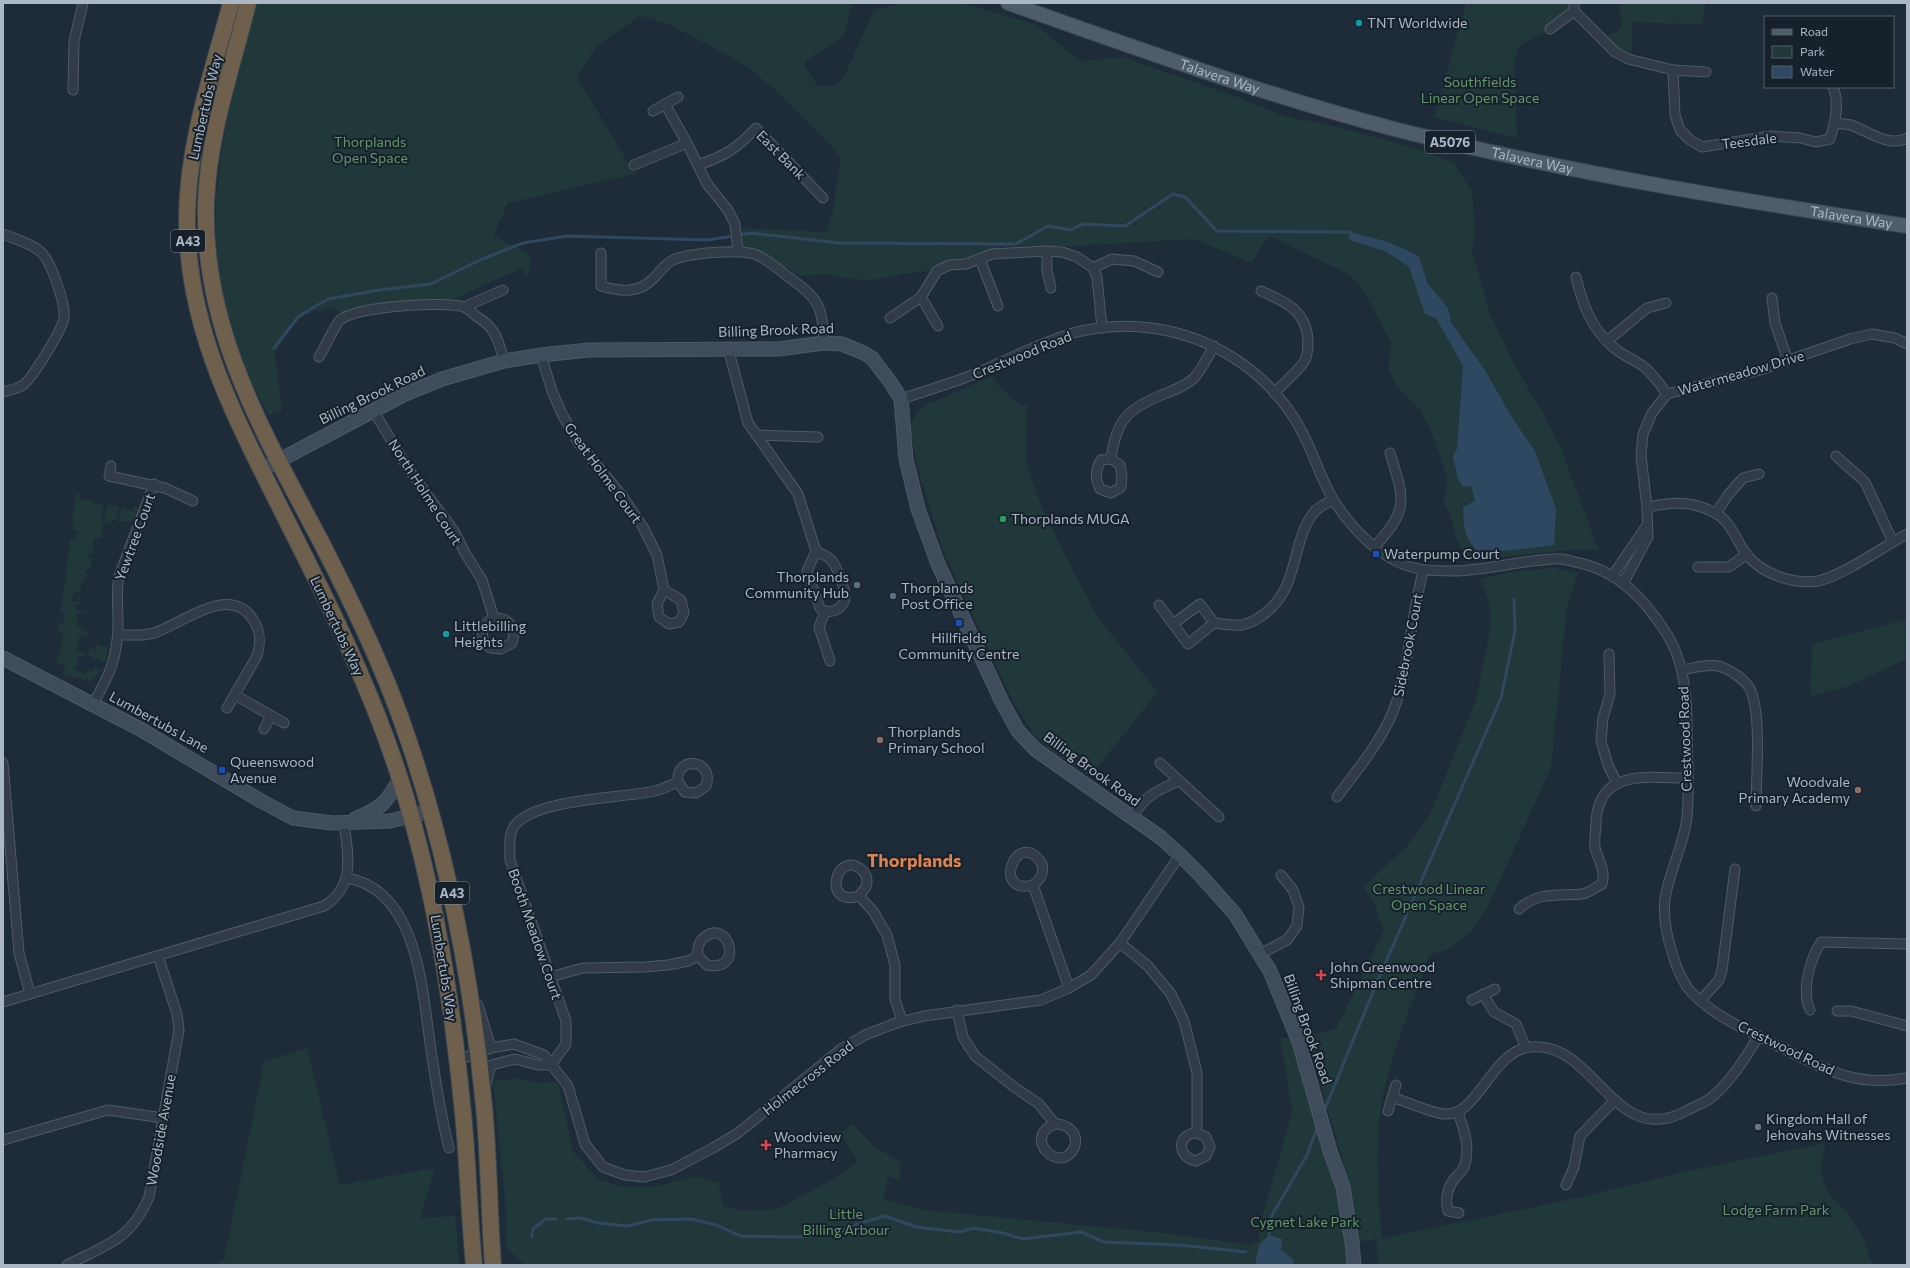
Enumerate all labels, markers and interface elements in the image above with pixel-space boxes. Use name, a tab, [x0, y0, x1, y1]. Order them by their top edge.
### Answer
place label: TNT Worldwide	[1367, 14, 1467, 31]
legend	[1764, 16, 1894, 88]
marker: TNT Worldwide	[1354, 18, 1364, 28]
text: Road	[1800, 24, 1828, 38]
text: Park	[1800, 44, 1826, 58]
street label: Lumbertubs Way	[184, 52, 225, 161]
street label: Talavera Way	[1177, 55, 1262, 97]
text: Water	[1800, 64, 1834, 78]
park label: Southfields Linear Open Space	[1421, 73, 1539, 106]
street label: East Bank	[753, 127, 810, 183]
street label: Teesdale	[1720, 129, 1777, 152]
road number: A5076	[1425, 131, 1475, 153]
park label: Thorplands Open Space	[332, 133, 408, 166]
street label: Talavera Way	[1490, 143, 1575, 177]
street label: Talavera Way	[1809, 202, 1894, 232]
road number: A43	[171, 230, 205, 252]
street label: Billing Brook Road	[718, 319, 834, 340]
street label: Crestwood Road	[970, 327, 1074, 382]
street label: Watermeadow Drive	[1676, 346, 1806, 399]
street label: Billing Brook Road	[316, 362, 428, 428]
street label: Great Holme Court	[561, 419, 646, 527]
street label: North Holme Court	[385, 436, 466, 548]
street label: Yewtree Court	[111, 491, 158, 583]
place label: Thorplands MUGA	[1011, 510, 1130, 527]
marker: Thorplands MUGA	[998, 514, 1008, 524]
place label: Waterpump Court	[1384, 545, 1500, 562]
marker: Waterpump Court	[1371, 549, 1381, 559]
place label: Thorplands Community Hub	[745, 568, 849, 601]
street label: Lumbertubs Way	[307, 573, 368, 678]
place label: Thorplands Post Office	[901, 579, 974, 612]
marker: Thorplands Community Hub	[852, 580, 862, 590]
marker: Thorplands Post Office	[888, 591, 898, 601]
street label: Sidebrook Court	[1389, 591, 1426, 698]
place label: Littlebilling Heights	[454, 617, 527, 650]
marker: Hillfields Community Centre	[954, 618, 964, 628]
marker: Littlebilling Heights	[441, 629, 451, 639]
place label: Hillfields Community Centre	[899, 629, 1019, 662]
street label: Crestwood Road	[1674, 686, 1695, 792]
street label: Lumbertubs Lane	[107, 687, 212, 756]
place label: Thorplands Primary School	[888, 723, 984, 756]
street label: Billing Brook Road	[1040, 728, 1144, 809]
marker: Thorplands Primary School	[875, 735, 885, 745]
place label: Queenswood Avenue	[230, 753, 314, 786]
marker: Queenswood Avenue	[217, 765, 227, 775]
place label: Woodvale Primary Academy	[1739, 773, 1850, 806]
marker: Woodvale Primary Academy	[1853, 785, 1863, 795]
district label: Thorplands	[867, 849, 961, 871]
street label: Booth Meadow Court	[505, 866, 566, 1002]
park label: Crestwood Linear Open Space	[1373, 880, 1486, 913]
road number: A43	[435, 882, 469, 904]
street label: Lumbertubs Way	[428, 913, 461, 1023]
place label: John Greenwood Shipman Centre	[1330, 958, 1435, 991]
marker: John Greenwood Shipman Centre	[1315, 969, 1327, 981]
street label: Billing Brook Road	[1281, 972, 1336, 1086]
street label: Crestwood Road	[1735, 1017, 1837, 1078]
street label: Holmecross Road	[759, 1037, 857, 1118]
street label: Woodside Avenue	[142, 1073, 179, 1187]
place label: Kingdom Hall of Jehovahs Witnesses	[1766, 1110, 1891, 1143]
marker: Kingdom Hall of Jehovahs Witnesses	[1753, 1122, 1763, 1132]
place label: Woodview Pharmacy	[774, 1128, 841, 1161]
marker: Woodview Pharmacy	[761, 1140, 771, 1150]
park label: Lodge Farm Park	[1723, 1201, 1830, 1218]
park label: Little Billing Arbour	[803, 1205, 890, 1238]
park label: Cygnet Lake Park	[1250, 1213, 1360, 1230]

